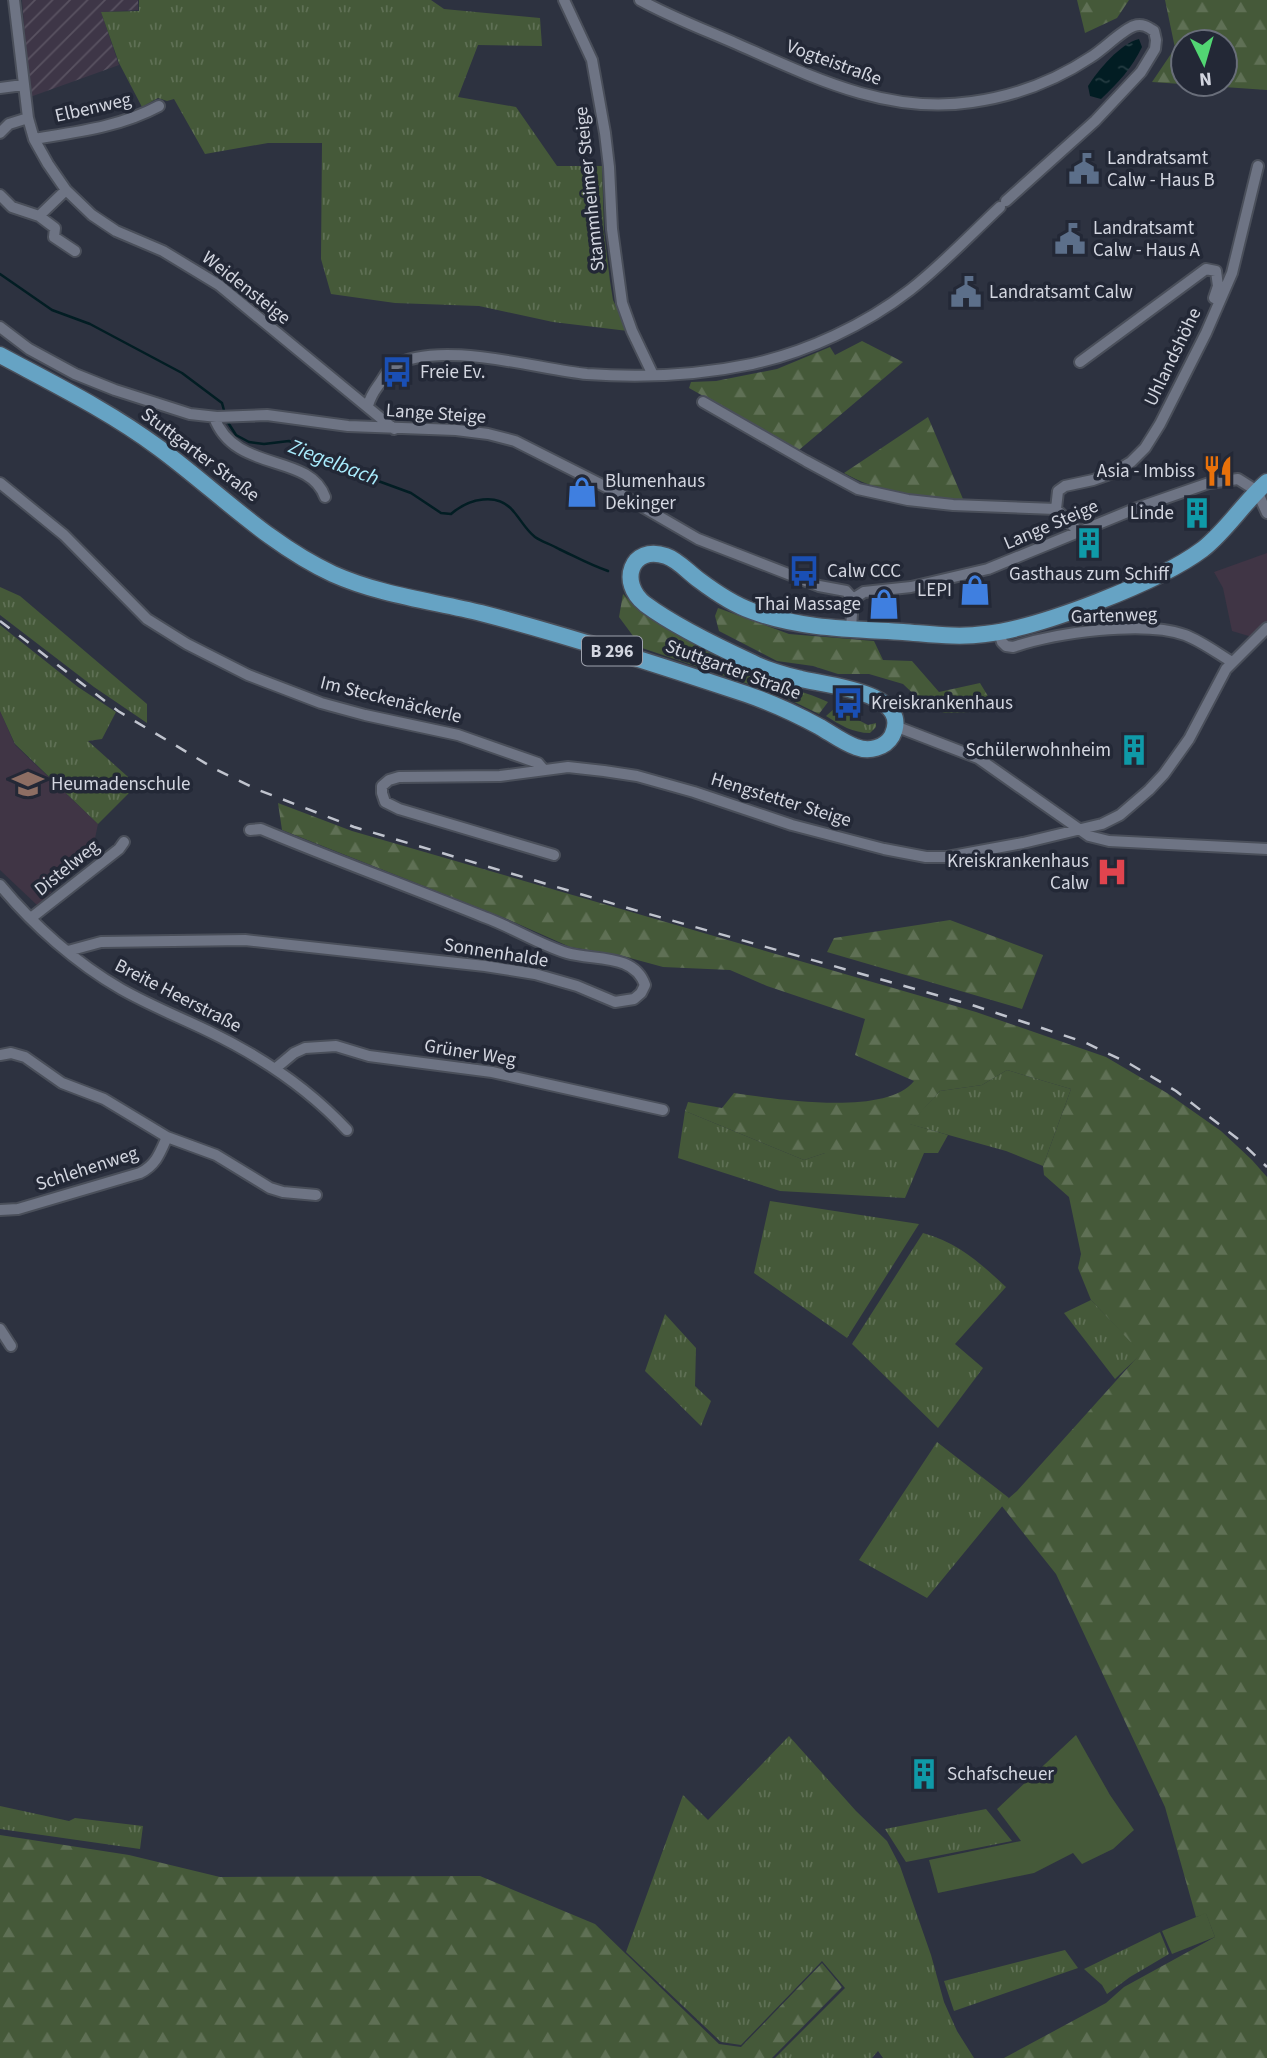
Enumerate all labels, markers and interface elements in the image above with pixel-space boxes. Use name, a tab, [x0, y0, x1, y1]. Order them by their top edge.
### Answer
north arrow	[1169, 28, 1239, 98]
street label: Vogteistraße	[783, 33, 885, 93]
text: N	[1198, 64, 1213, 92]
street label: Elbenweg	[52, 86, 134, 130]
street label: Stammheimer Steige	[568, 105, 612, 273]
place label: Landratsamt Calw - Haus B	[1107, 145, 1215, 194]
public building icon: Landratsamt Calw - Haus B	[1067, 152, 1101, 186]
place label: Landratsamt Calw - Haus A	[1093, 215, 1201, 264]
public building icon: Landratsamt Calw - Haus A	[1053, 222, 1087, 256]
street label: Weidensteige	[196, 245, 296, 331]
public building icon: Landratsamt Calw	[949, 275, 983, 309]
place label: Landratsamt Calw	[989, 279, 1133, 306]
street label: Uhlandshöhe	[1138, 303, 1208, 411]
bus stop icon: Freie Ev.	[380, 355, 414, 389]
place label: Freie Ev.	[420, 359, 486, 386]
street label: Lange Steige	[385, 397, 487, 431]
street label: Stuttgarter Straße	[135, 401, 265, 509]
water label: Ziegelbach	[283, 431, 384, 493]
restaurant icon: Asia - Imbiss	[1201, 454, 1235, 488]
place label: Asia - Imbiss	[1097, 458, 1195, 485]
place label: Blumenhaus Dekinger	[605, 468, 705, 517]
shop icon: Blumenhaus Dekinger	[565, 475, 599, 509]
street label: Lange Steige	[999, 493, 1103, 557]
building icon: Linde	[1180, 496, 1214, 530]
place label: Linde	[1130, 500, 1174, 527]
building icon: Gasthaus zum Schiff	[1072, 526, 1106, 560]
bus stop icon: Calw CCC	[787, 554, 821, 588]
place label: Calw CCC	[827, 558, 901, 585]
place label: Gasthaus zum Schiff	[1009, 561, 1170, 588]
shop icon: LEPI	[958, 573, 992, 607]
place label: LEPI	[917, 577, 952, 604]
shop icon: Thai Massage	[867, 587, 901, 621]
place label: Thai Massage	[755, 591, 861, 618]
street label: Gartenweg	[1070, 601, 1158, 631]
street label: Stuttgarter Straße	[661, 633, 805, 707]
road number: B 296	[582, 636, 642, 666]
street label: Im Steckenäckerle	[317, 669, 465, 731]
bus stop icon: Kreiskrankenhaus	[831, 686, 865, 720]
place label: Kreiskrankenhaus	[871, 690, 1013, 717]
building icon: Schülerwohnheim	[1117, 733, 1151, 767]
place label: Schülerwohnheim	[965, 737, 1111, 764]
street label: Hengstetter Steige	[707, 766, 855, 834]
school or university icon: Heumadenschule	[11, 767, 45, 801]
place label: Heumadenschule	[51, 771, 190, 798]
street label: Distelweg	[29, 833, 106, 903]
place label: Kreiskrankenhaus Calw	[947, 848, 1089, 897]
hospital icon: Kreiskrankenhaus Calw	[1095, 855, 1129, 889]
street label: Sonnenhalde	[442, 931, 550, 975]
street label: Breite Heerstraße	[110, 952, 246, 1040]
street label: Grüner Weg	[422, 1032, 518, 1074]
street label: Schlehenweg	[32, 1140, 142, 1198]
building icon: Schafscheuer	[907, 1757, 941, 1791]
place label: Schafscheuer	[947, 1761, 1054, 1788]

